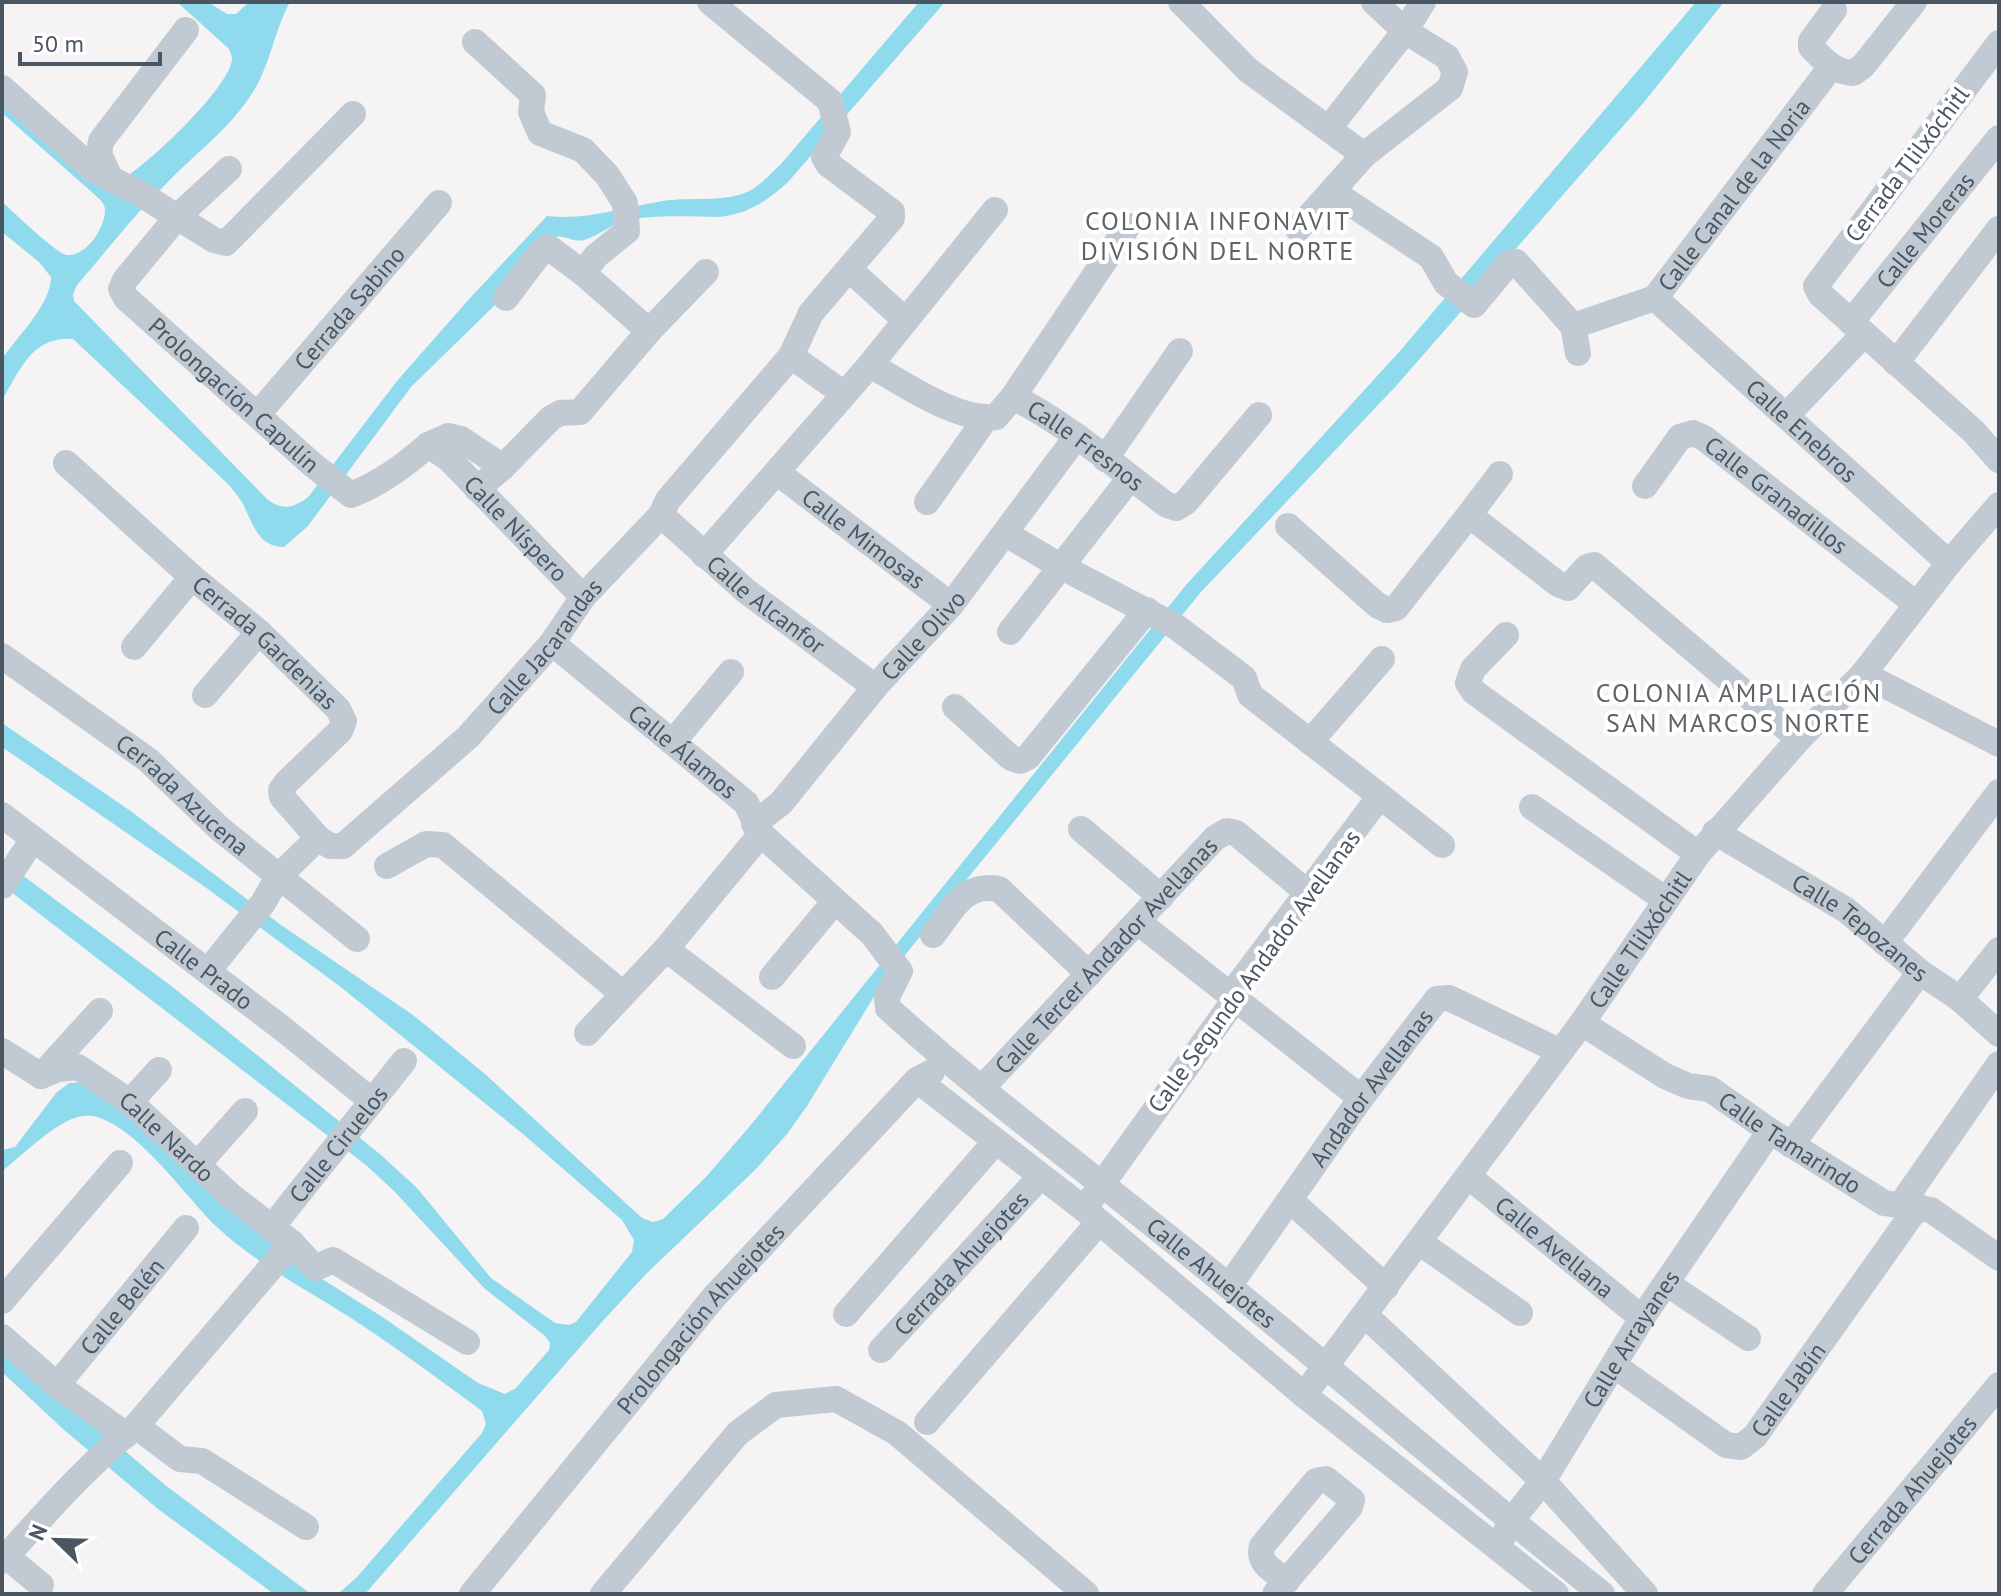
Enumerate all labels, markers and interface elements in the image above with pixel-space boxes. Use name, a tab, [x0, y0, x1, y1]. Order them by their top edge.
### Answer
scale bar	[20, 16, 160, 66]
text: 50 m	[32, 28, 84, 59]
street label: Cerrada Tlilxóchitl	[1838, 80, 1976, 248]
street label: Calle Canal de la Noria	[1650, 92, 1817, 297]
street label: Calle Moreras	[1869, 166, 1981, 294]
district label: COLONIA INFONAVIT DIVISIÓN DEL NORTE	[1081, 204, 1355, 267]
street label: Cerrada Sabino	[287, 239, 411, 377]
street label: Prolongación Capulín	[142, 310, 326, 479]
street label: Calle Enebros	[1740, 372, 1865, 489]
street label: Calle Fresnos	[1022, 393, 1151, 498]
street label: Calle Granadillos	[1698, 429, 1855, 561]
street label: Calle Níspero	[457, 468, 575, 588]
street label: Calle Mimosas	[796, 481, 932, 596]
street label: Calle Alcanfor	[700, 548, 832, 660]
street label: Cerrada Gardenias	[186, 568, 345, 716]
street label: Calle Jacarandas	[480, 571, 609, 722]
street label: Calle Olivo	[874, 584, 972, 687]
district label: COLONIA AMPLIACIÓN SAN MARCOS NORTE	[1596, 676, 1882, 739]
street label: Calle Álamos	[622, 697, 744, 805]
street label: Cerrada Azucena	[110, 727, 256, 862]
street label: Calle Segundo Andador Avellanas	[1141, 823, 1367, 1119]
street label: Calle Tercer Andador Avellanas	[988, 830, 1224, 1081]
street label: Calle Tlilxóchitl	[1581, 864, 1698, 1014]
street label: Calle Tepozanes	[1786, 866, 1934, 989]
street label: Calle Prado	[148, 921, 260, 1016]
street label: Andador Avellanas	[1302, 1002, 1440, 1173]
street label: Calle Ciruelos	[282, 1079, 394, 1209]
street label: Calle Nardo	[114, 1084, 221, 1189]
street label: Calle Tamarindo	[1712, 1084, 1867, 1200]
street label: Cerrada Ahuejotes	[887, 1184, 1035, 1342]
street label: Calle Avellana	[1489, 1189, 1621, 1305]
street label: Calle Ahuejotes	[1140, 1210, 1283, 1335]
street label: Prolongación Ahuejotes	[610, 1216, 791, 1420]
street label: Calle Belén	[73, 1251, 171, 1361]
street label: Calle Arrayanes	[1576, 1264, 1686, 1414]
street label: Calle Jabín	[1744, 1336, 1832, 1443]
street label: Cerrada Ahuejotes	[1841, 1408, 1983, 1571]
north arrow	[16, 1500, 96, 1580]
text: N	[22, 1520, 53, 1544]

